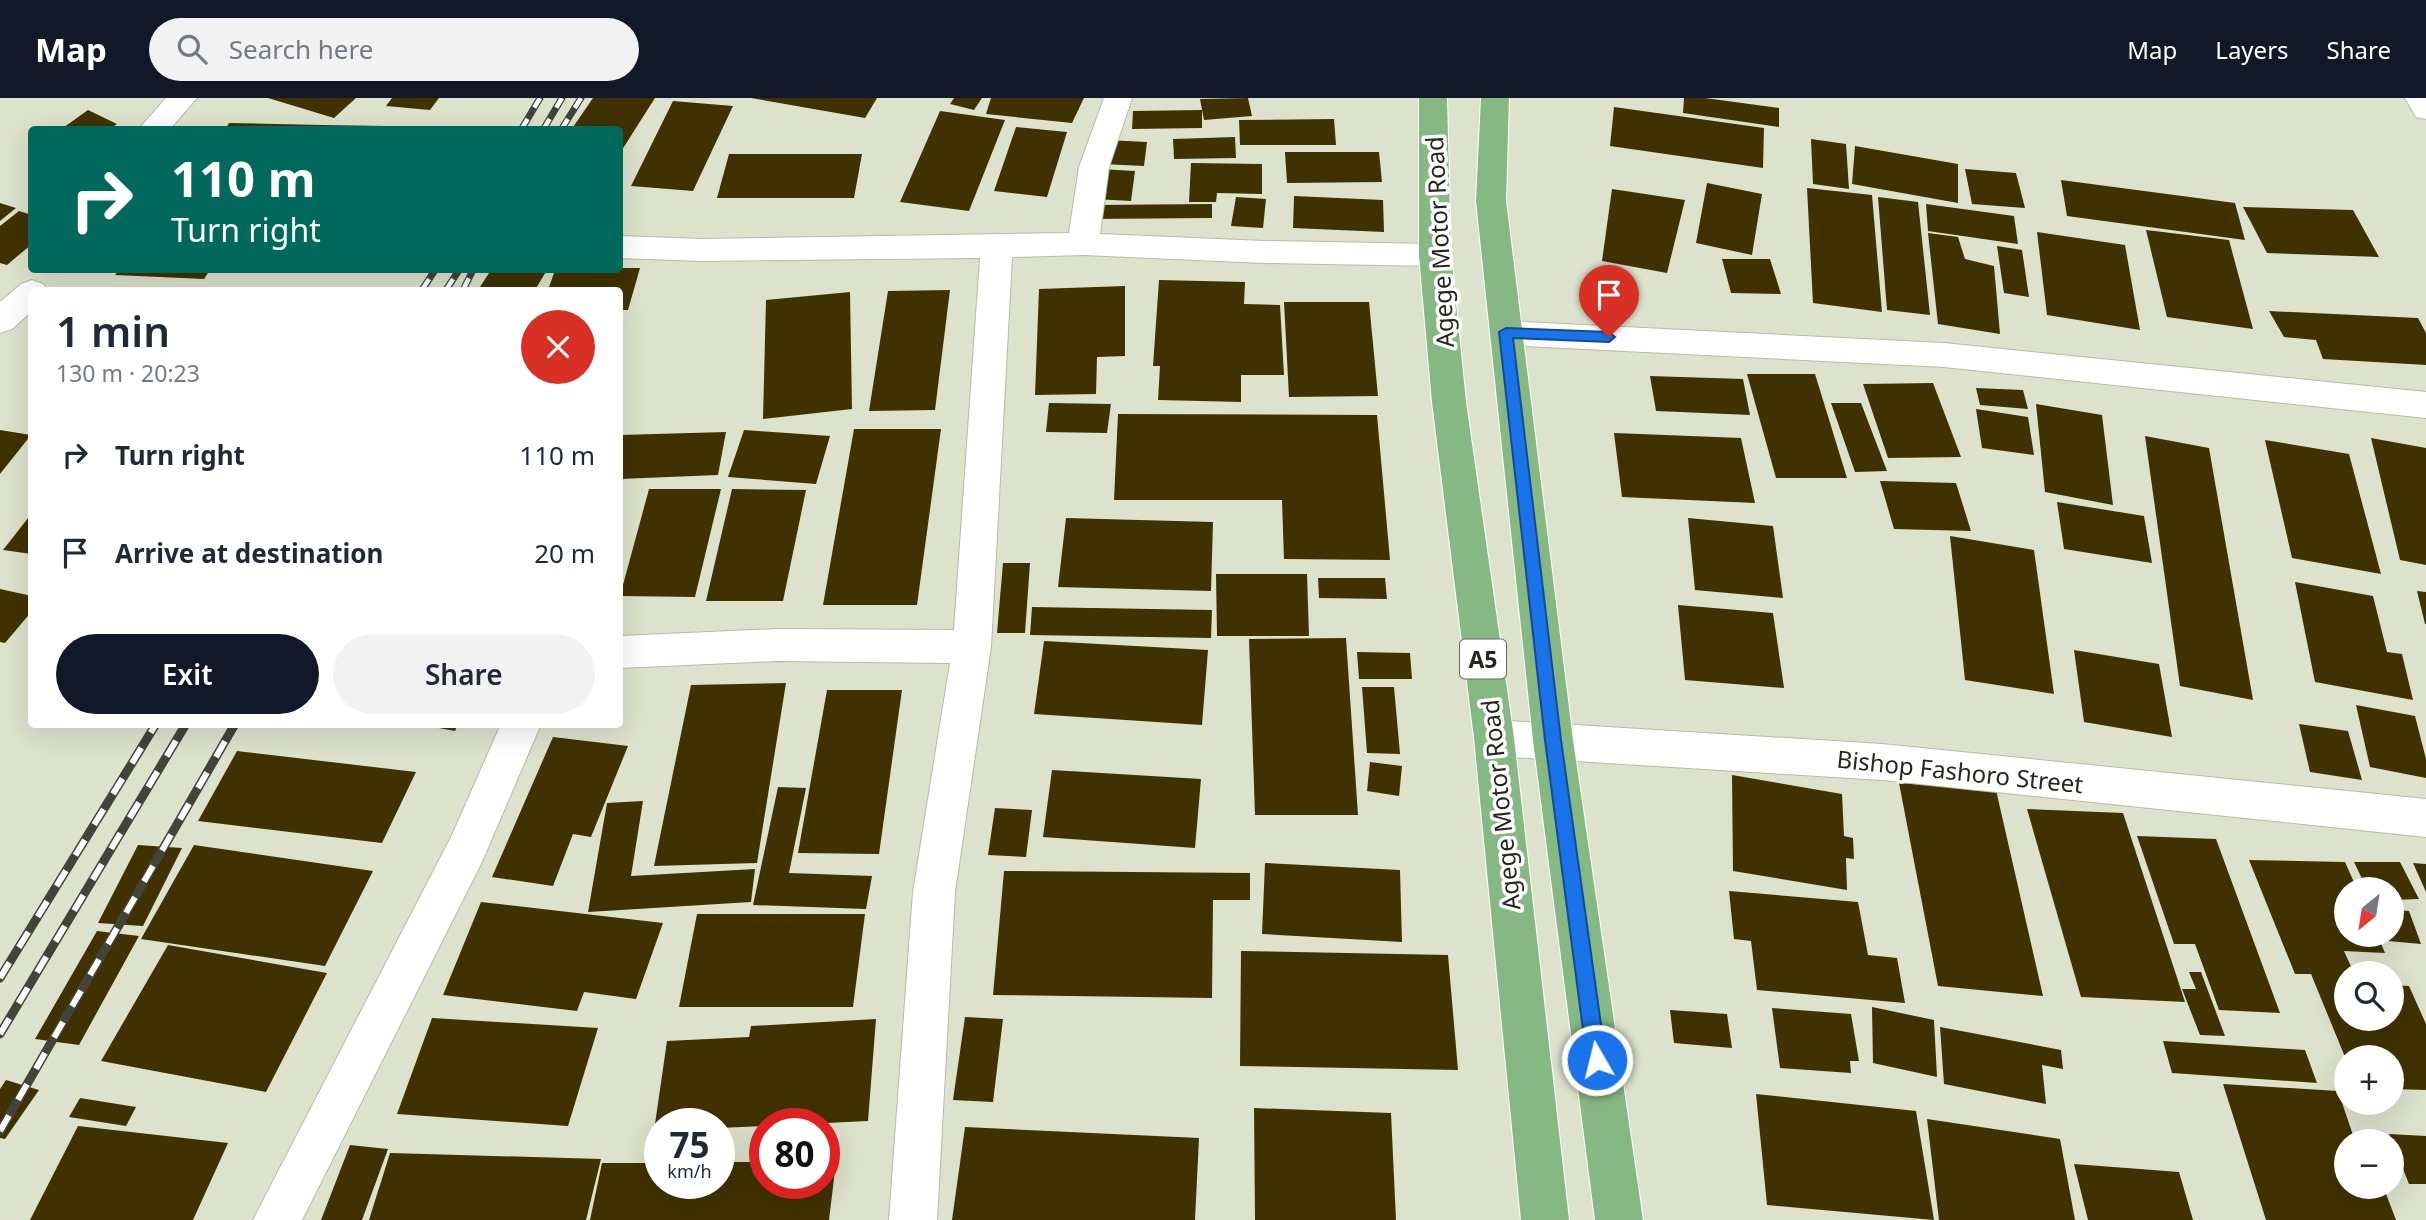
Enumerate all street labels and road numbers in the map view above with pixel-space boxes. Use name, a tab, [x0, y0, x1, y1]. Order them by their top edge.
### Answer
street label: Agege Motor Road	[1417, 136, 1461, 348]
road number: A5	[1460, 639, 1506, 678]
street label: Agege Motor Road	[1473, 698, 1527, 912]
street label: Bishop Fashoro Street	[1835, 742, 2085, 800]

